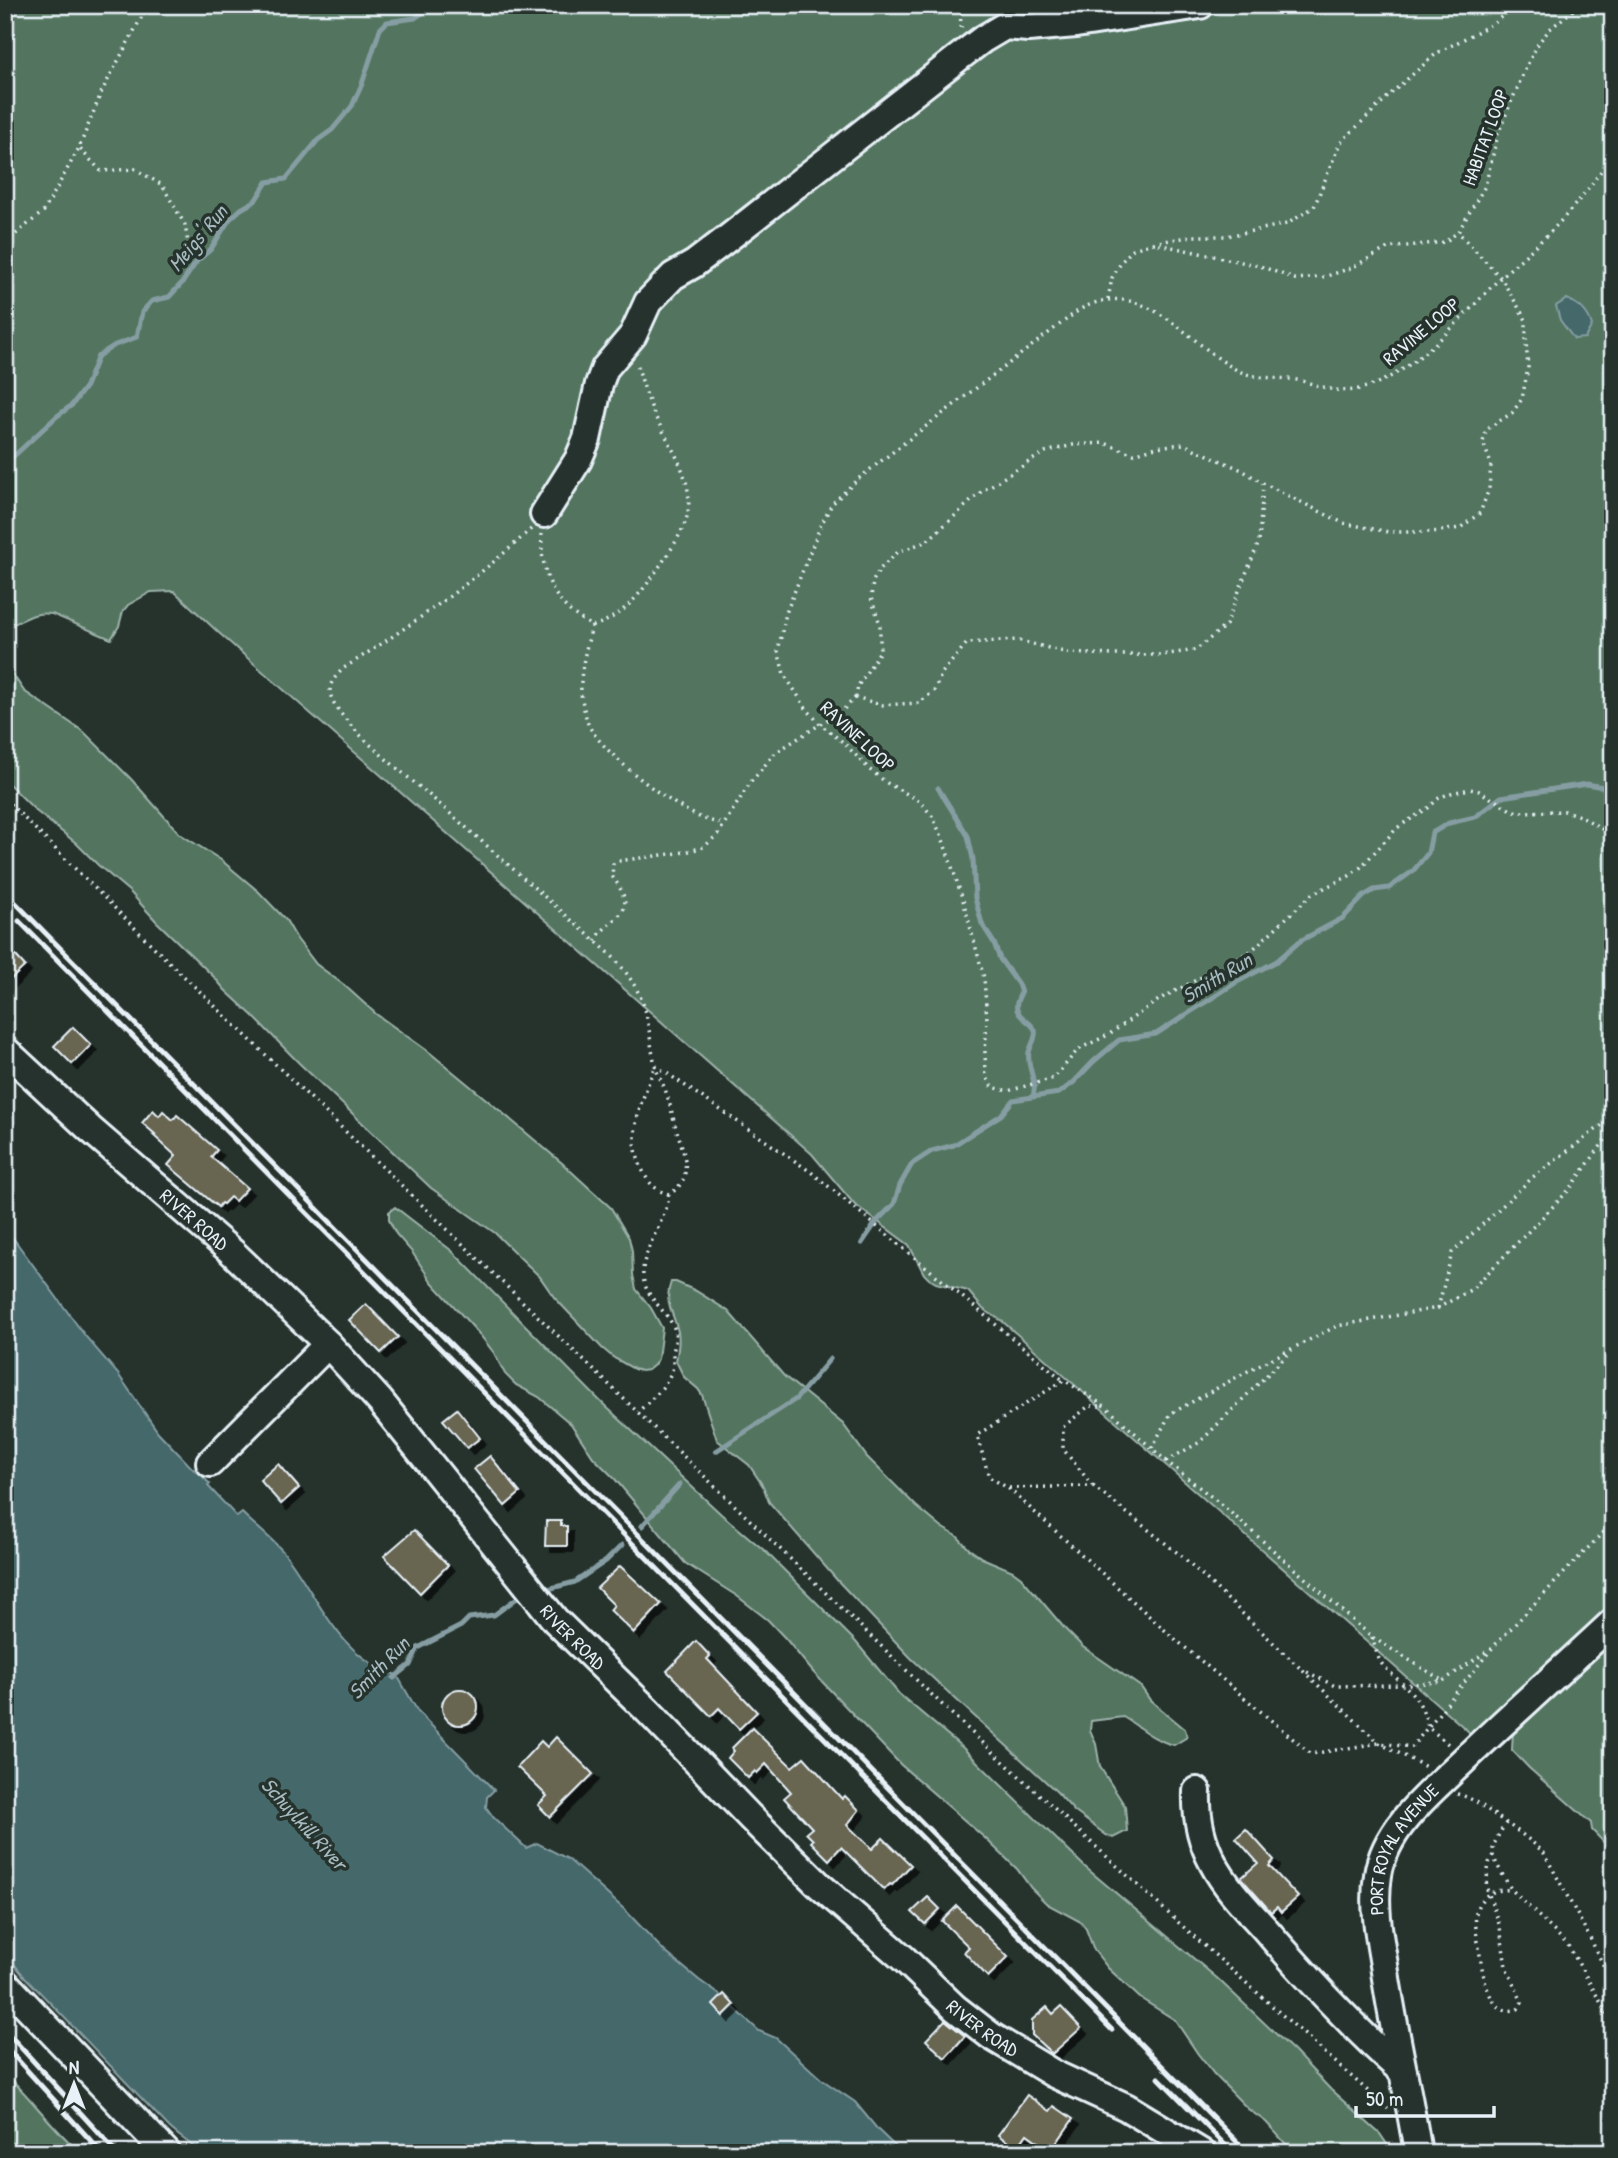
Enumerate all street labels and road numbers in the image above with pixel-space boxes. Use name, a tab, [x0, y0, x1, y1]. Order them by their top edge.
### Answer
street label: HABITAT LOOP	[1456, 85, 1514, 189]
street label: RAVINE LOOP	[1377, 291, 1465, 371]
street label: RAVINE LOOP	[815, 695, 901, 777]
street label: RIVER ROAD	[154, 1182, 234, 1256]
street label: RIVER ROAD	[534, 1599, 611, 1675]
street label: PORT ROYAL AVENUE	[1363, 1777, 1445, 1916]
street label: RIVER ROAD	[941, 1994, 1023, 2063]

